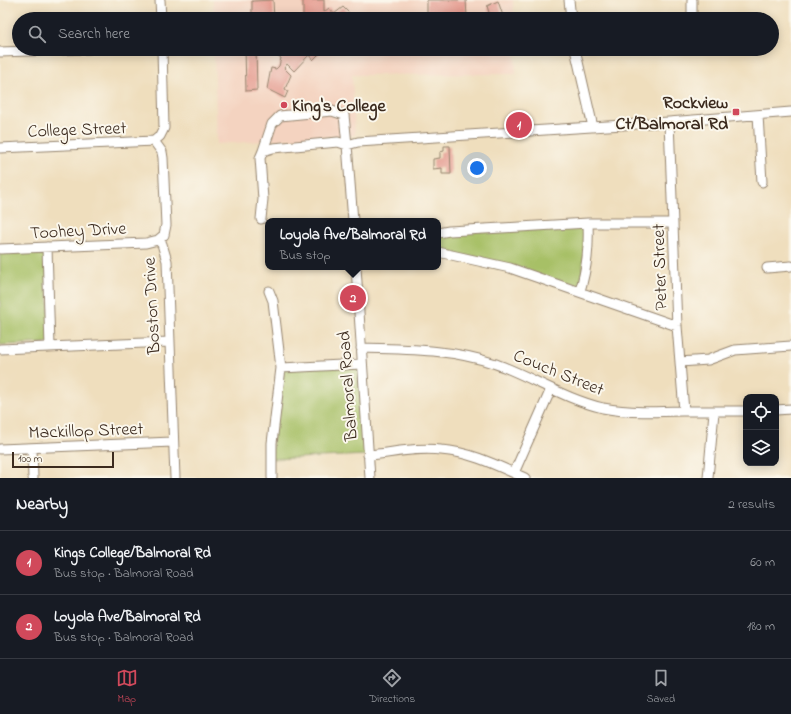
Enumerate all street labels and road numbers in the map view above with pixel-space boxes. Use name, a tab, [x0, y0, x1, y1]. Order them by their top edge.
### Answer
street label: College Street	[27, 116, 127, 147]
street label: Toohey Drive	[29, 216, 128, 248]
street label: Peter Street	[646, 223, 676, 311]
street label: Boston Drive	[137, 256, 169, 356]
street label: Balmoral Road	[332, 330, 366, 443]
street label: Couch Street	[509, 344, 608, 404]
street label: Mackillop Street	[28, 417, 144, 447]

